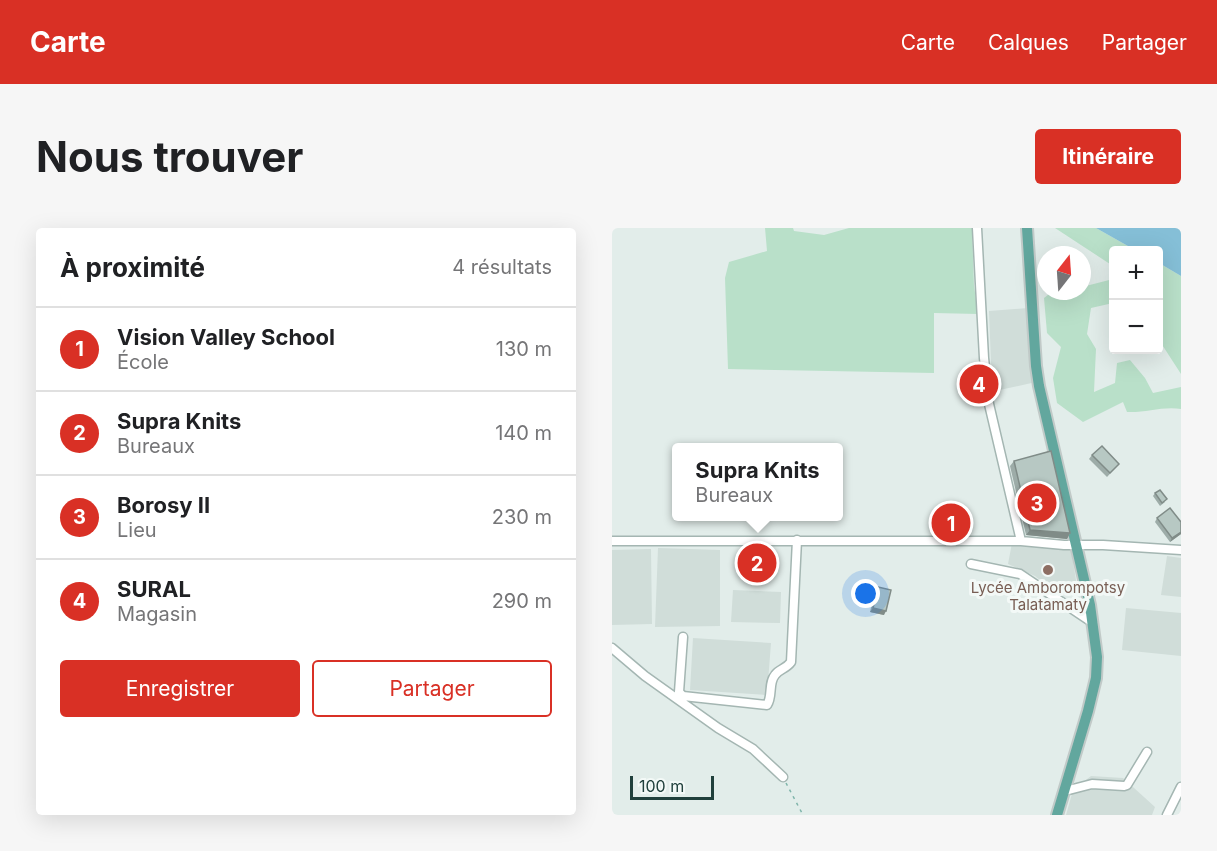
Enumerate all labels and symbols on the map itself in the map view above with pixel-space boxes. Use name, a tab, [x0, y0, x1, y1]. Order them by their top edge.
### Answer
north arrow	[1037, 246, 1091, 300]
pin: 4	[960, 362, 998, 406]
pin: 3	[1018, 480, 1056, 526]
pin: 1	[932, 500, 970, 546]
pin: 2	[738, 540, 776, 586]
marker: Lycée Amborompotsy Talatamaty	[1041, 563, 1055, 577]
place label: Lycée Amborompotsy Talatamaty	[971, 578, 1126, 614]
your location	[851, 579, 880, 608]
scale bar	[630, 773, 714, 800]

